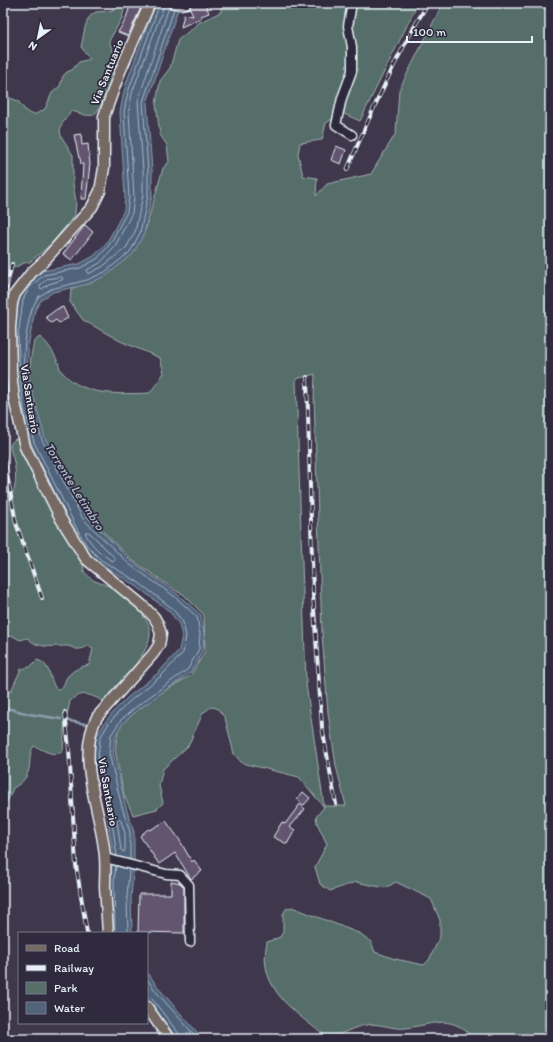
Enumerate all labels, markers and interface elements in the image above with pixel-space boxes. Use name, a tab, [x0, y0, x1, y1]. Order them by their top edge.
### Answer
north arrow	[18, 18, 58, 58]
scale bar	[407, 18, 532, 44]
text: 100 m	[413, 25, 446, 39]
street label: Via Santuario	[87, 37, 127, 107]
text: N	[26, 38, 39, 53]
street label: Via Santuario	[18, 364, 42, 434]
water label: Torrente Letimbro	[42, 440, 108, 533]
street label: Via Santuario	[95, 757, 121, 827]
legend	[18, 932, 148, 1024]
text: Road	[54, 941, 80, 955]
text: Railway	[54, 961, 94, 975]
text: Park	[54, 981, 78, 995]
text: Water	[54, 1001, 85, 1015]

